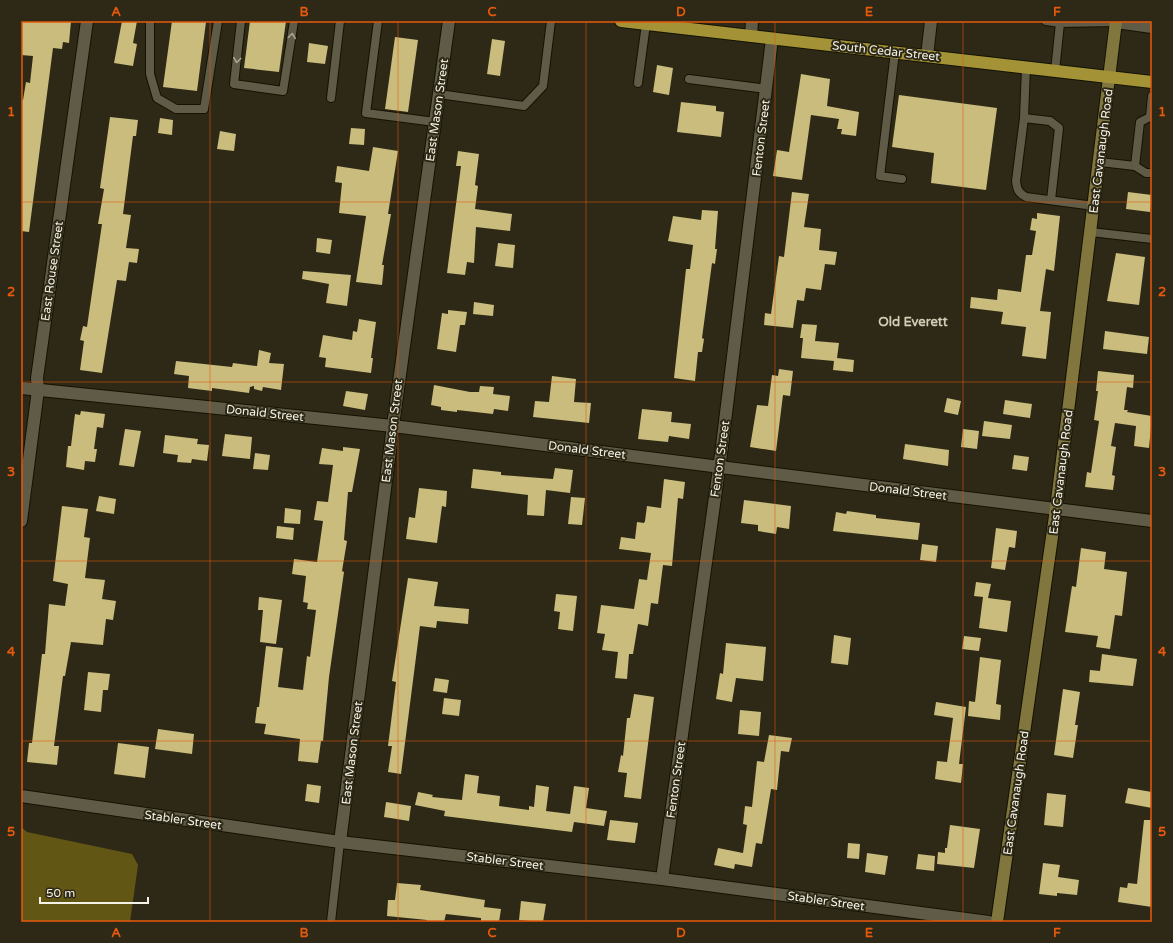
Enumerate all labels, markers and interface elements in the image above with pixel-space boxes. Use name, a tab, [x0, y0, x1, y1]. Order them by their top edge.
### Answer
text: A	[111, 4, 121, 20]
text: B	[299, 4, 309, 20]
text: C	[487, 4, 497, 20]
text: D	[676, 4, 686, 20]
text: E	[865, 4, 873, 20]
text: F	[1053, 4, 1061, 20]
one-way arrow	[287, 33, 295, 39]
street label: South Cedar Street	[831, 38, 941, 64]
one-way arrow	[232, 57, 241, 63]
street label: East Mason Street	[423, 57, 451, 162]
street label: East Cavanaugh Road	[1086, 88, 1116, 214]
street label: Fenton Street	[749, 98, 773, 177]
text: 1	[7, 104, 15, 120]
text: 1	[1158, 104, 1166, 120]
street label: East Rouse Street	[38, 220, 66, 322]
text: 2	[7, 284, 15, 300]
text: 2	[1158, 284, 1166, 300]
district label: Old Everett	[878, 314, 948, 330]
street label: East Mason Street	[379, 378, 405, 483]
street label: Donald Street	[225, 402, 305, 424]
street label: East Cavanaugh Road	[1046, 409, 1076, 535]
street label: Fenton Street	[708, 419, 732, 498]
street label: Donald Street	[547, 438, 627, 462]
text: 3	[7, 464, 15, 480]
text: 3	[1158, 464, 1166, 480]
street label: Donald Street	[868, 479, 948, 503]
text: 4	[7, 644, 16, 660]
text: 4	[1158, 644, 1167, 660]
street label: East Mason Street	[339, 700, 365, 805]
street label: East Cavanaugh Road	[1000, 730, 1032, 856]
street label: Fenton Street	[664, 740, 688, 819]
street label: Stabler Street	[143, 808, 223, 832]
text: 5	[7, 824, 15, 840]
text: 5	[1158, 824, 1166, 840]
street label: Stabler Street	[466, 849, 545, 873]
scale bar	[40, 879, 148, 905]
text: 50 m	[46, 886, 75, 900]
street label: Stabler Street	[786, 889, 866, 913]
text: A	[111, 925, 121, 941]
text: B	[299, 925, 309, 941]
text: C	[487, 925, 497, 941]
text: D	[676, 925, 686, 941]
text: E	[865, 925, 873, 941]
text: F	[1053, 925, 1061, 941]

